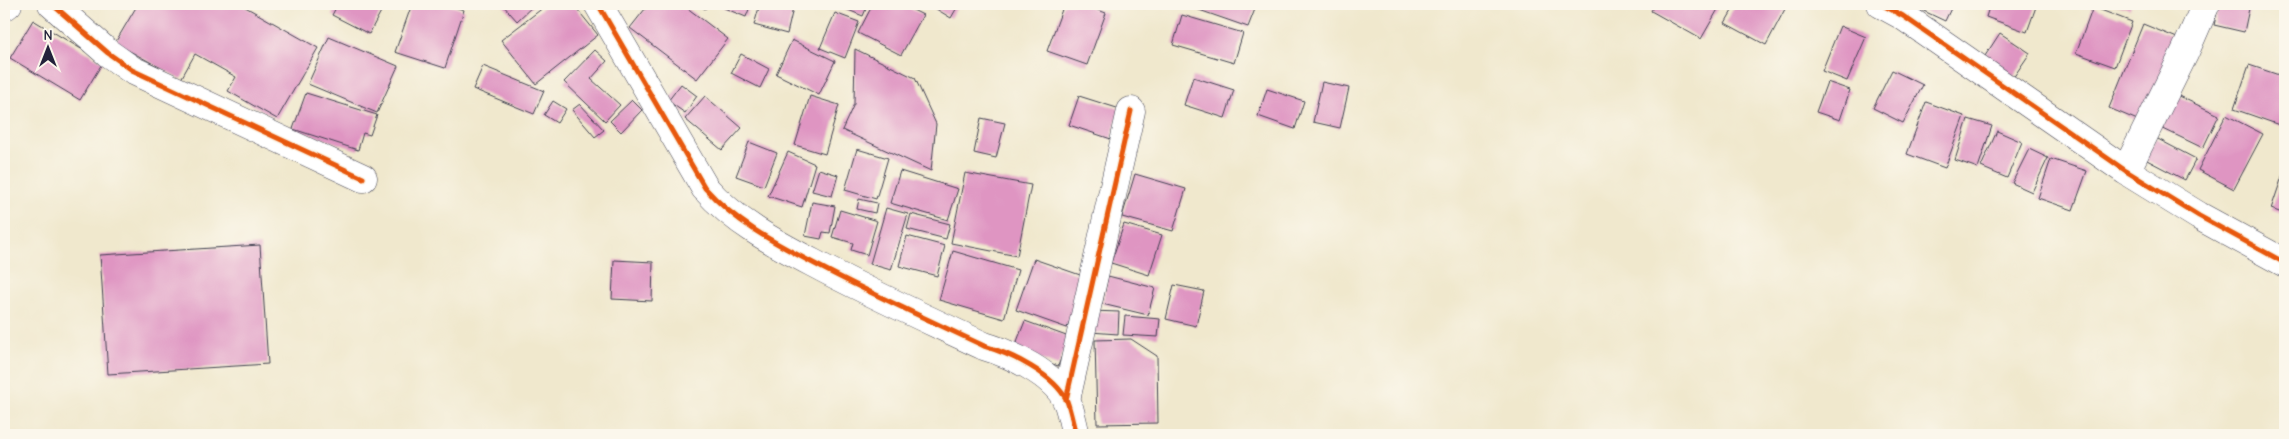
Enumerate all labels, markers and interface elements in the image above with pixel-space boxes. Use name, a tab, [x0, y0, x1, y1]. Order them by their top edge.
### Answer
north arrow	[22, 22, 72, 72]
text: N	[43, 27, 53, 44]

